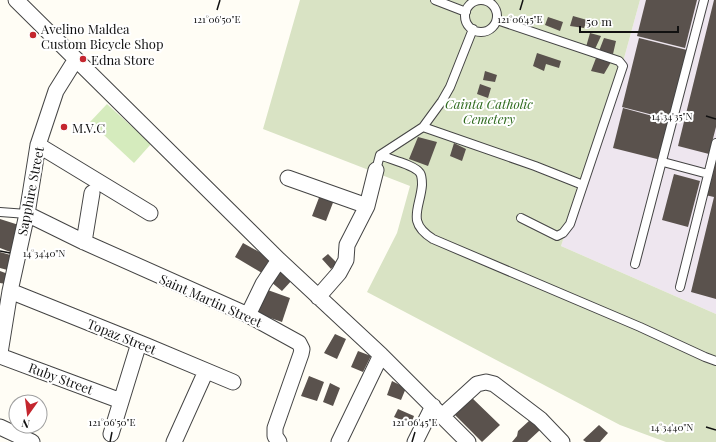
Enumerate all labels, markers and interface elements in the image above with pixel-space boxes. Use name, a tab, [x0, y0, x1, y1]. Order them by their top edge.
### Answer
scale bar	[580, 8, 678, 34]
text: 121°06'50"E	[193, 12, 241, 26]
text: 121°06'45"E	[497, 12, 543, 26]
text: 50 m	[586, 13, 612, 29]
place label: Avelino Maldea Custom Bicycle Shop	[40, 20, 163, 52]
marker: Avelino Maldea Custom Bicycle Shop	[28, 30, 38, 40]
place label: Edna Store	[91, 51, 155, 68]
marker: Edna Store	[78, 54, 88, 64]
park label: Cainta Catholic Cemetery	[445, 95, 533, 127]
text: 14°34'35"N	[651, 109, 693, 123]
place label: M.V.C	[72, 119, 105, 136]
marker: M.V.C	[59, 122, 69, 132]
street label: Sapphire Street	[13, 145, 47, 237]
text: 14°34'40"N	[23, 246, 65, 260]
street label: Saint Martin Street	[157, 270, 265, 330]
street label: Topaz Street	[85, 314, 159, 358]
street label: Ruby Street	[26, 358, 96, 398]
north arrow	[8, 394, 48, 434]
text: 121°06'50"E	[88, 415, 136, 429]
text: 121°06'45"E	[392, 415, 438, 429]
text: N	[20, 416, 31, 432]
text: 14°34'40"N	[651, 420, 693, 434]

